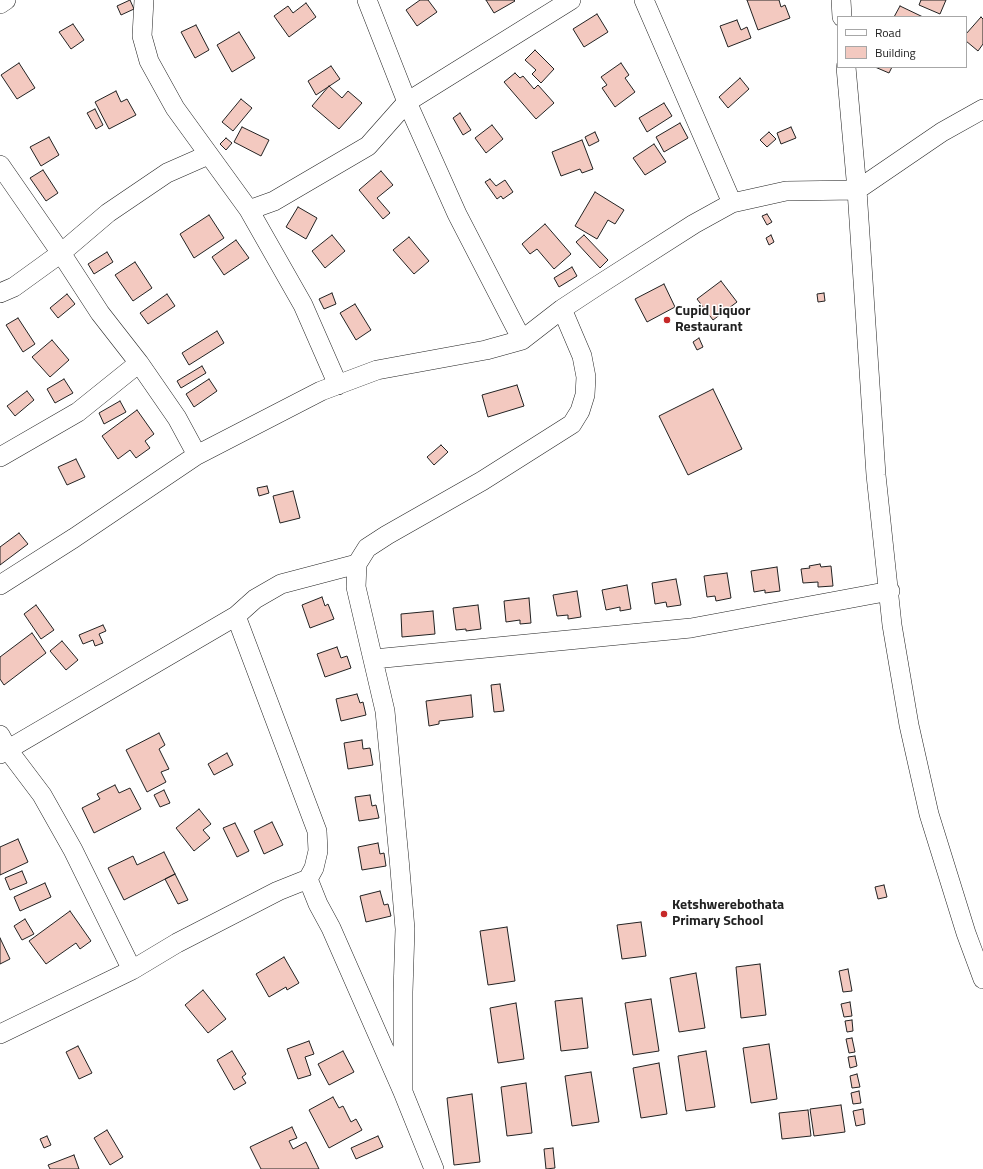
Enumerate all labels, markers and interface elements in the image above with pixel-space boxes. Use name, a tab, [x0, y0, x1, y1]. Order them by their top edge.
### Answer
legend	[837, 16, 967, 68]
text: Road	[875, 23, 901, 42]
text: Building	[875, 43, 916, 62]
place label: Cupid Liquor Restaurant	[675, 304, 750, 336]
marker: Cupid Liquor Restaurant	[662, 315, 672, 325]
place label: Ketshwerebothata Primary School	[672, 898, 784, 930]
marker: Ketshwerebothata Primary School	[659, 909, 669, 919]

